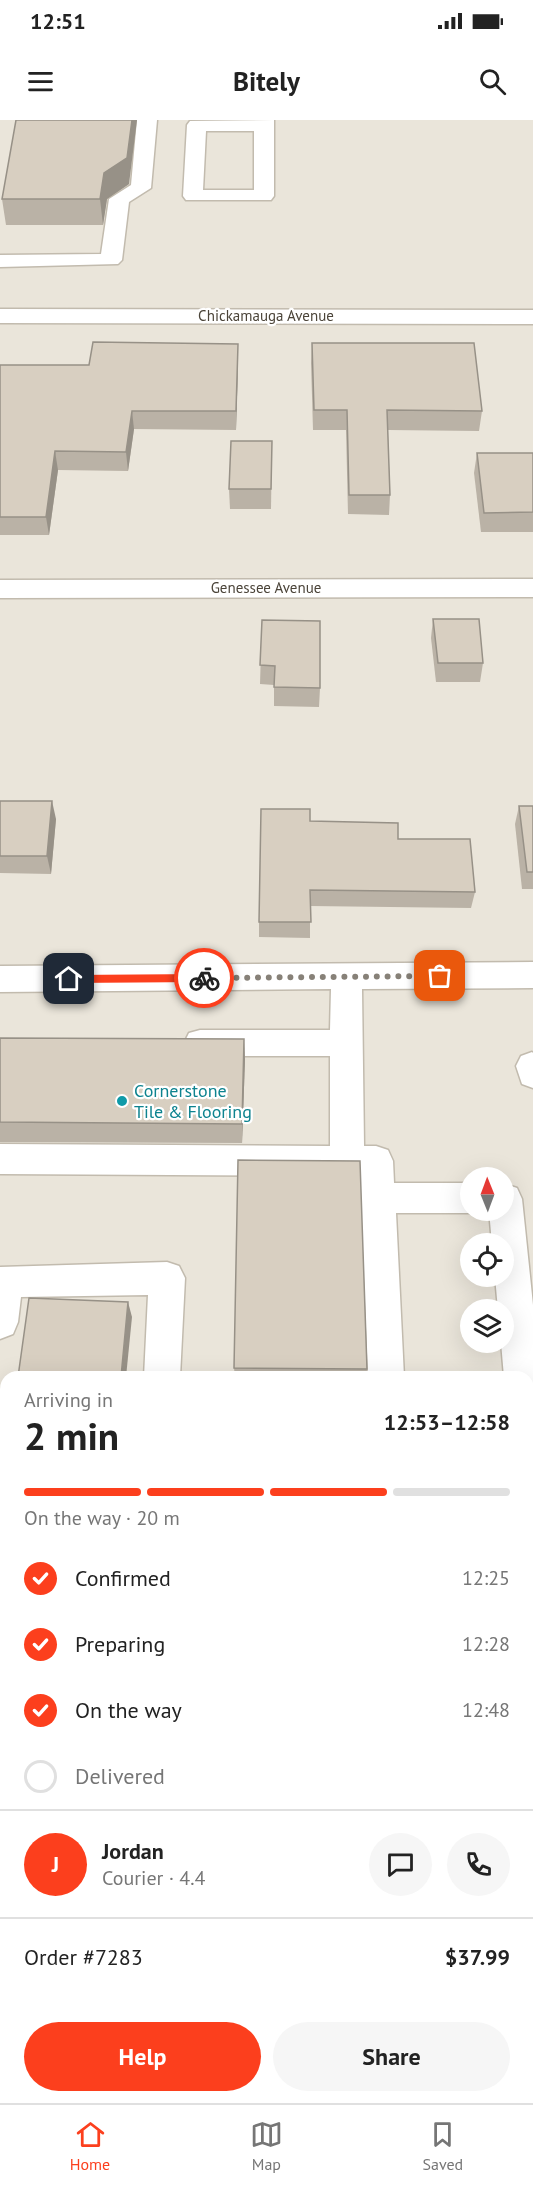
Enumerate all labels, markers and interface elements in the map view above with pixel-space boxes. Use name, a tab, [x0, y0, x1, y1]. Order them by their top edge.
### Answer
text: 12:51	[30, 7, 86, 35]
text: Bitely	[233, 64, 300, 98]
icon: menu	[24, 65, 57, 98]
icon: search	[476, 65, 509, 98]
street label: Chickamauga Avenue	[198, 306, 334, 325]
street label: Genessee Avenue	[211, 578, 321, 597]
courier	[174, 948, 234, 1008]
pin	[414, 950, 465, 1001]
pin	[43, 953, 94, 1004]
icon: bag	[423, 959, 456, 992]
icon: home	[52, 962, 85, 995]
icon: bike	[188, 962, 221, 995]
place label: Cornerstone Tile & Flooring	[134, 1079, 252, 1123]
marker: Cornerstone Tile & Flooring	[115, 1094, 129, 1108]
north arrow	[460, 1167, 514, 1221]
map controls	[460, 1167, 514, 1353]
button: locate	[460, 1233, 514, 1287]
button: layers	[460, 1299, 514, 1353]
text: Arriving in	[24, 1387, 113, 1413]
text: 12:53–12:58	[384, 1408, 510, 1436]
text: 2 min	[24, 1410, 119, 1461]
text: On the way · 20 m	[24, 1505, 180, 1531]
icon: check	[24, 1562, 57, 1595]
text: Confirmed	[75, 1564, 171, 1592]
text: 12:25	[462, 1565, 510, 1591]
icon: check	[24, 1628, 57, 1661]
text: Preparing	[75, 1630, 165, 1658]
text: 12:28	[462, 1631, 510, 1657]
icon: check	[24, 1694, 57, 1727]
text: On the way	[75, 1696, 182, 1724]
text: 12:48	[462, 1697, 510, 1723]
text: Delivered	[75, 1762, 165, 1790]
button: chat	[369, 1833, 432, 1896]
button: phone	[447, 1833, 510, 1896]
text: Jordan	[102, 1837, 164, 1865]
text: J	[52, 1850, 59, 1878]
text: Courier · 4.4	[102, 1865, 205, 1891]
text: Order #7283	[24, 1943, 143, 1971]
text: $37.99	[445, 1943, 510, 1971]
button: Help	[24, 2022, 261, 2091]
button: Share	[273, 2022, 510, 2091]
tab: Home	[70, 2118, 110, 2174]
tab: Map	[250, 2118, 283, 2174]
tab: Saved	[422, 2118, 463, 2174]

